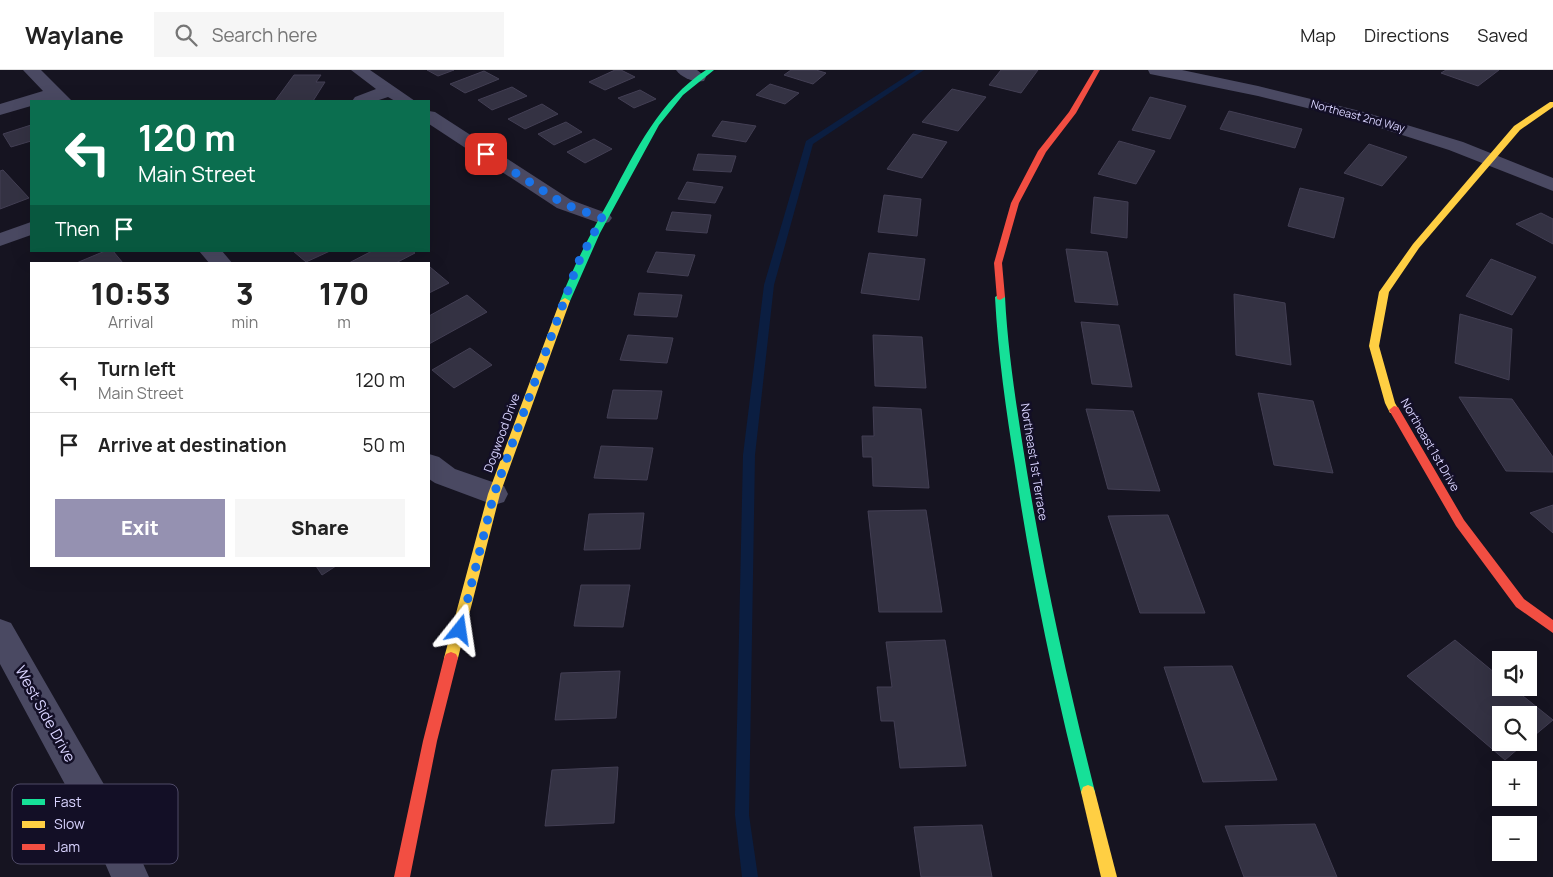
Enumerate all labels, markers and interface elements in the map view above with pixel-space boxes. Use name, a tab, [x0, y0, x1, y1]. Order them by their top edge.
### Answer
search box	[154, 12, 504, 57]
text: Waylane	[25, 18, 124, 51]
icon: search	[172, 21, 200, 49]
text: Search here	[212, 22, 317, 48]
text: Map	[1300, 23, 1336, 47]
text: Directions	[1364, 23, 1449, 47]
text: Saved	[1477, 23, 1528, 47]
street label: Northeast 2nd Way	[1310, 96, 1407, 135]
text: 120 m	[138, 114, 236, 162]
icon: left	[55, 120, 120, 185]
pin	[465, 133, 507, 175]
icon: arrive	[472, 140, 500, 168]
text: Main Street	[138, 159, 256, 189]
icon: arrive	[110, 215, 138, 243]
text: Then	[55, 216, 100, 242]
text: 10:53	[91, 273, 171, 314]
text: 3	[236, 273, 254, 314]
text: 170	[319, 273, 369, 314]
text: Arrival	[108, 311, 154, 333]
text: min	[231, 311, 258, 333]
text: m	[337, 311, 351, 333]
text: Turn left	[98, 356, 176, 382]
icon: left	[55, 366, 83, 394]
text: 120 m	[355, 367, 405, 393]
text: Main Street	[98, 382, 184, 404]
street label: Dogwood Drive	[479, 391, 524, 475]
street label: Northeast 1st Drive	[1397, 395, 1464, 494]
street label: Northeast 1st Terrace	[1017, 402, 1052, 522]
icon: arrive	[55, 431, 83, 459]
text: Arrive at destination	[98, 432, 287, 458]
text: 50 m	[363, 432, 405, 458]
button: Exit	[55, 499, 225, 557]
button: Share	[235, 499, 405, 557]
position arrow	[433, 603, 485, 655]
map controls	[1492, 651, 1537, 861]
button: sound	[1492, 651, 1537, 696]
street label: West Side Drive	[10, 662, 81, 766]
button: search	[1492, 706, 1537, 751]
button: +	[1492, 761, 1537, 806]
legend	[12, 784, 178, 864]
text: Fast	[54, 792, 82, 811]
text: Slow	[54, 814, 85, 833]
button: −	[1492, 816, 1537, 861]
text: Jam	[54, 837, 80, 856]

